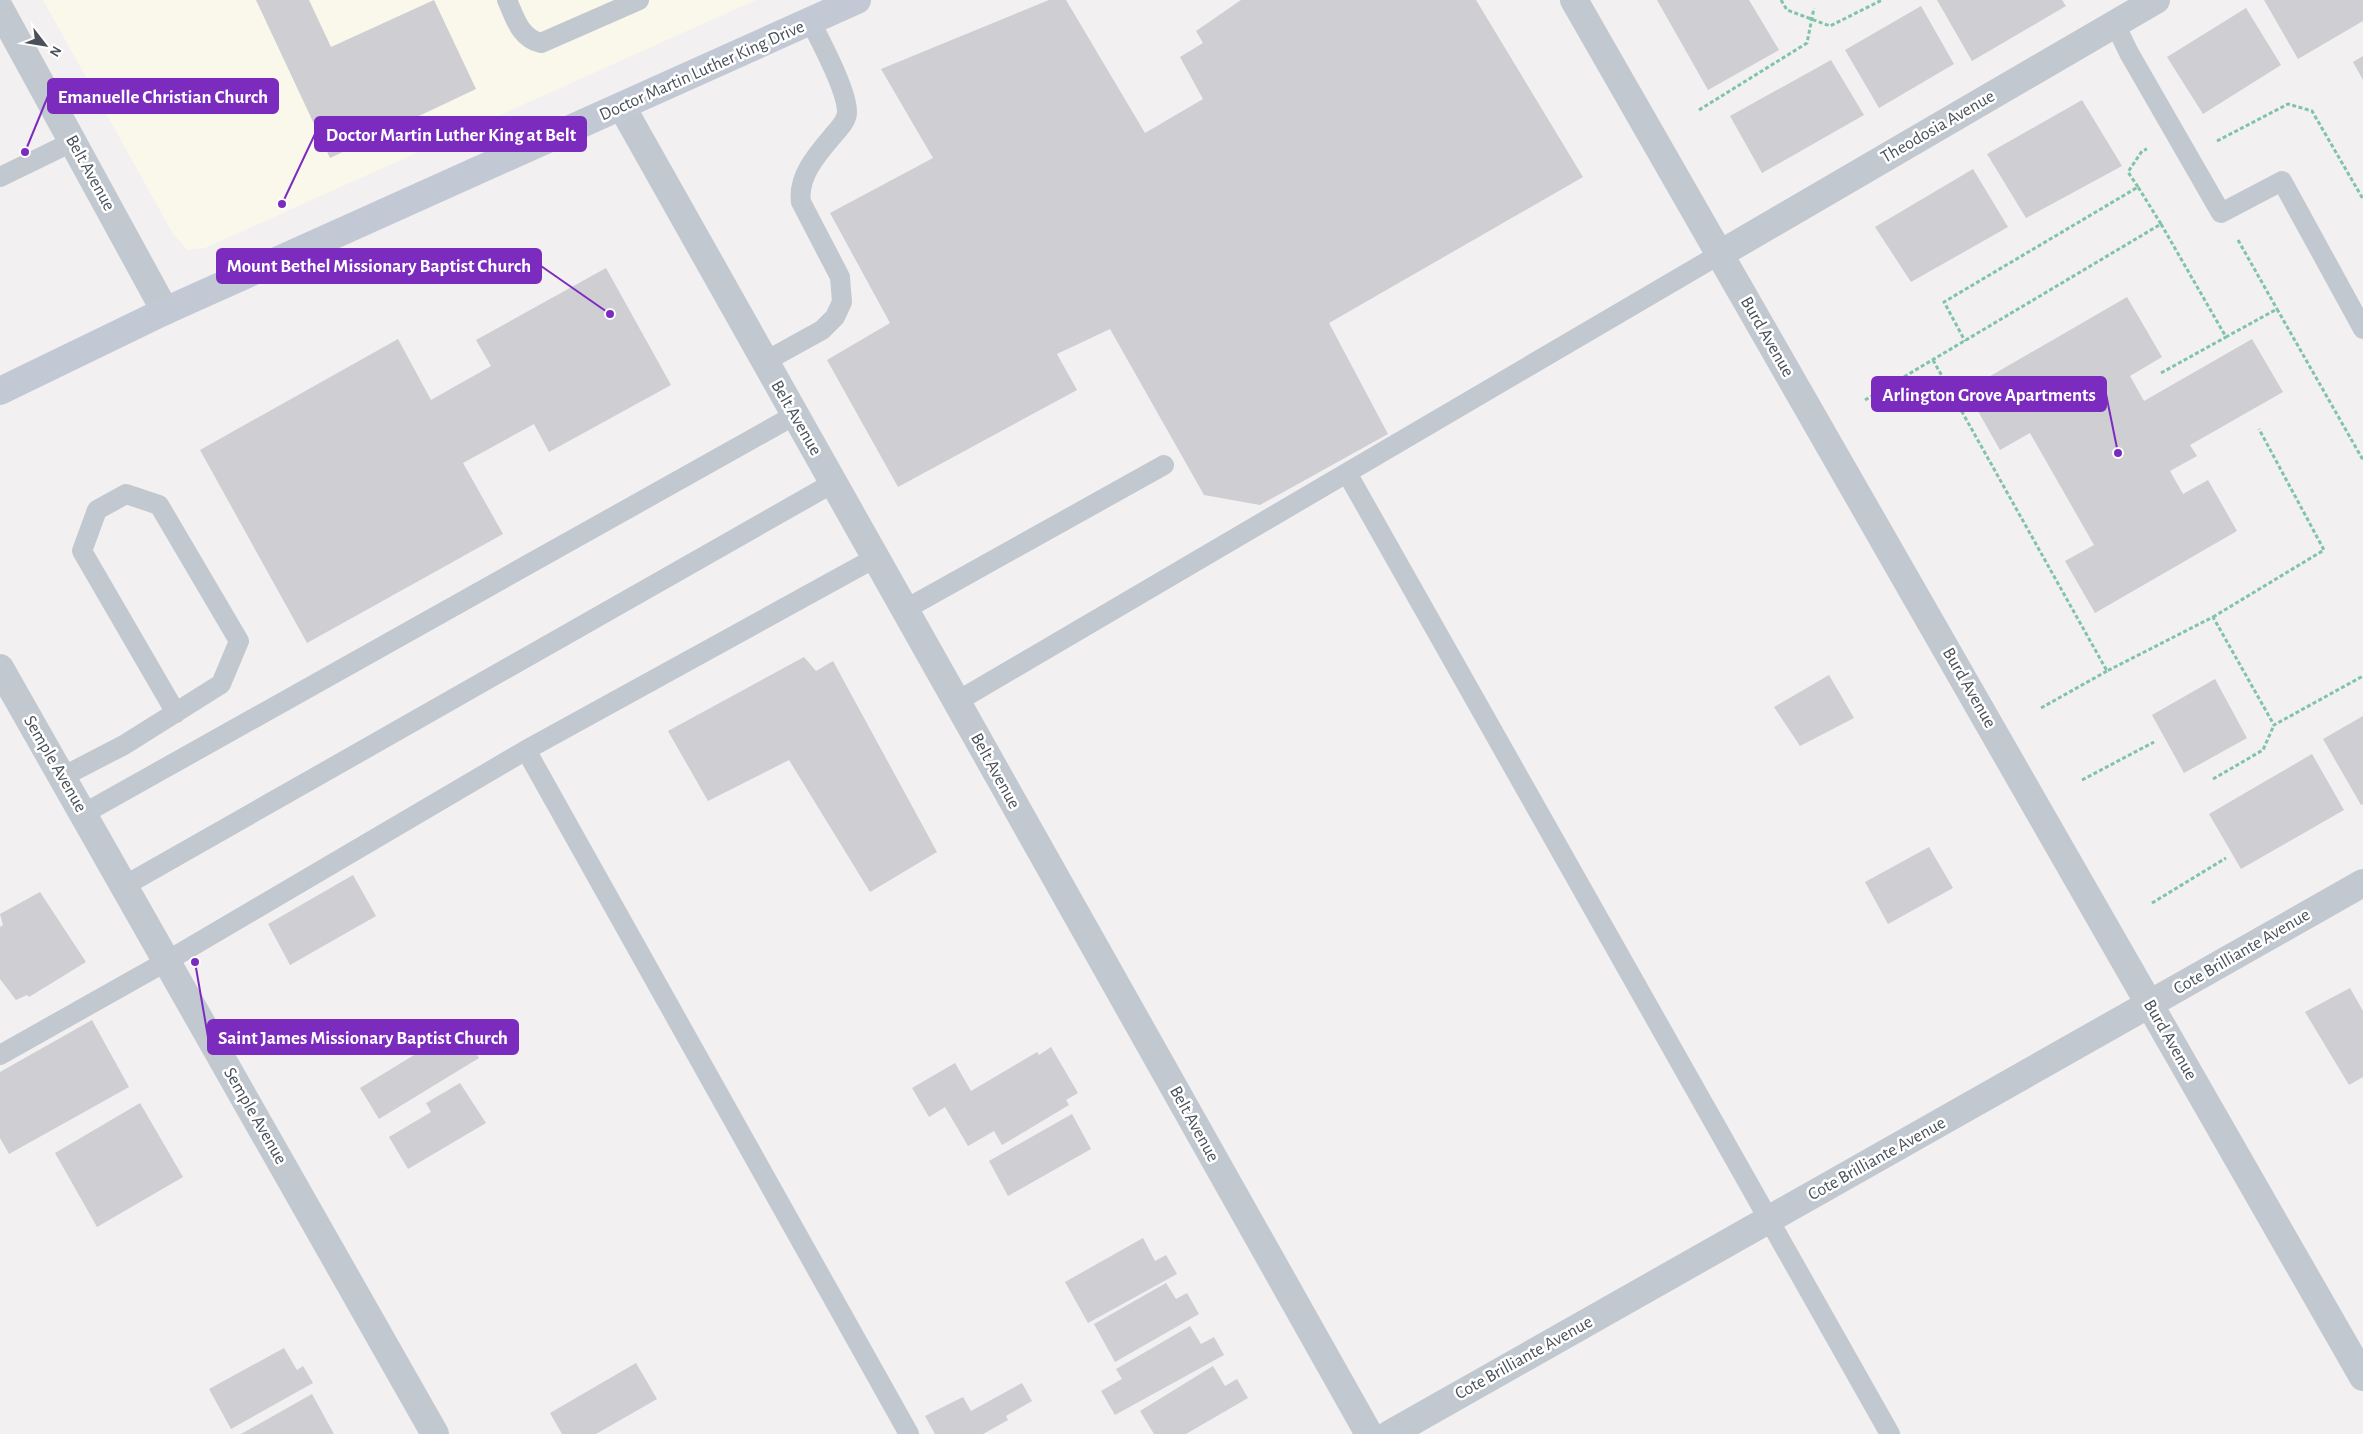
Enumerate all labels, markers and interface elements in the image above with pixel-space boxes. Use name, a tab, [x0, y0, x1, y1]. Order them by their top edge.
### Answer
street label: Doctor Martin Luther King Drive	[597, 18, 807, 124]
north arrow	[20, 20, 70, 70]
text: N	[47, 43, 64, 59]
callout: Emanuelle Christian Church	[48, 79, 278, 113]
street label: Theodosia Avenue	[1878, 87, 1998, 167]
text: Emanuelle Christian Church	[58, 88, 268, 107]
callout: Doctor Martin Luther King at Belt	[315, 117, 586, 151]
text: Doctor Martin Luther King at Belt	[326, 126, 577, 145]
street label: Belt Avenue	[62, 132, 118, 214]
callout: Mount Bethel Missionary Baptist Church	[217, 249, 541, 283]
text: Mount Bethel Missionary Baptist Church	[227, 257, 531, 276]
street label: Burd Avenue	[1737, 294, 1797, 380]
street label: Belt Avenue	[767, 377, 825, 459]
callout: Arlington Grove Apartments	[1872, 377, 2106, 411]
text: Arlington Grove Apartments	[1882, 386, 2096, 405]
street label: Burd Avenue	[1939, 645, 1999, 731]
street label: Semple Avenue	[20, 713, 90, 815]
street label: Belt Avenue	[967, 730, 1023, 812]
street label: Cote Brilliante Avenue	[2171, 906, 2313, 998]
street label: Burd Avenue	[2140, 997, 2200, 1083]
callout: Saint James Missionary Baptist Church	[208, 1020, 518, 1054]
text: Saint James Missionary Baptist Church	[218, 1029, 508, 1048]
street label: Semple Avenue	[220, 1065, 290, 1167]
street label: Belt Avenue	[1166, 1083, 1222, 1165]
street label: Cote Brilliante Avenue	[1805, 1114, 1949, 1204]
street label: Cote Brilliante Avenue	[1452, 1313, 1596, 1403]

